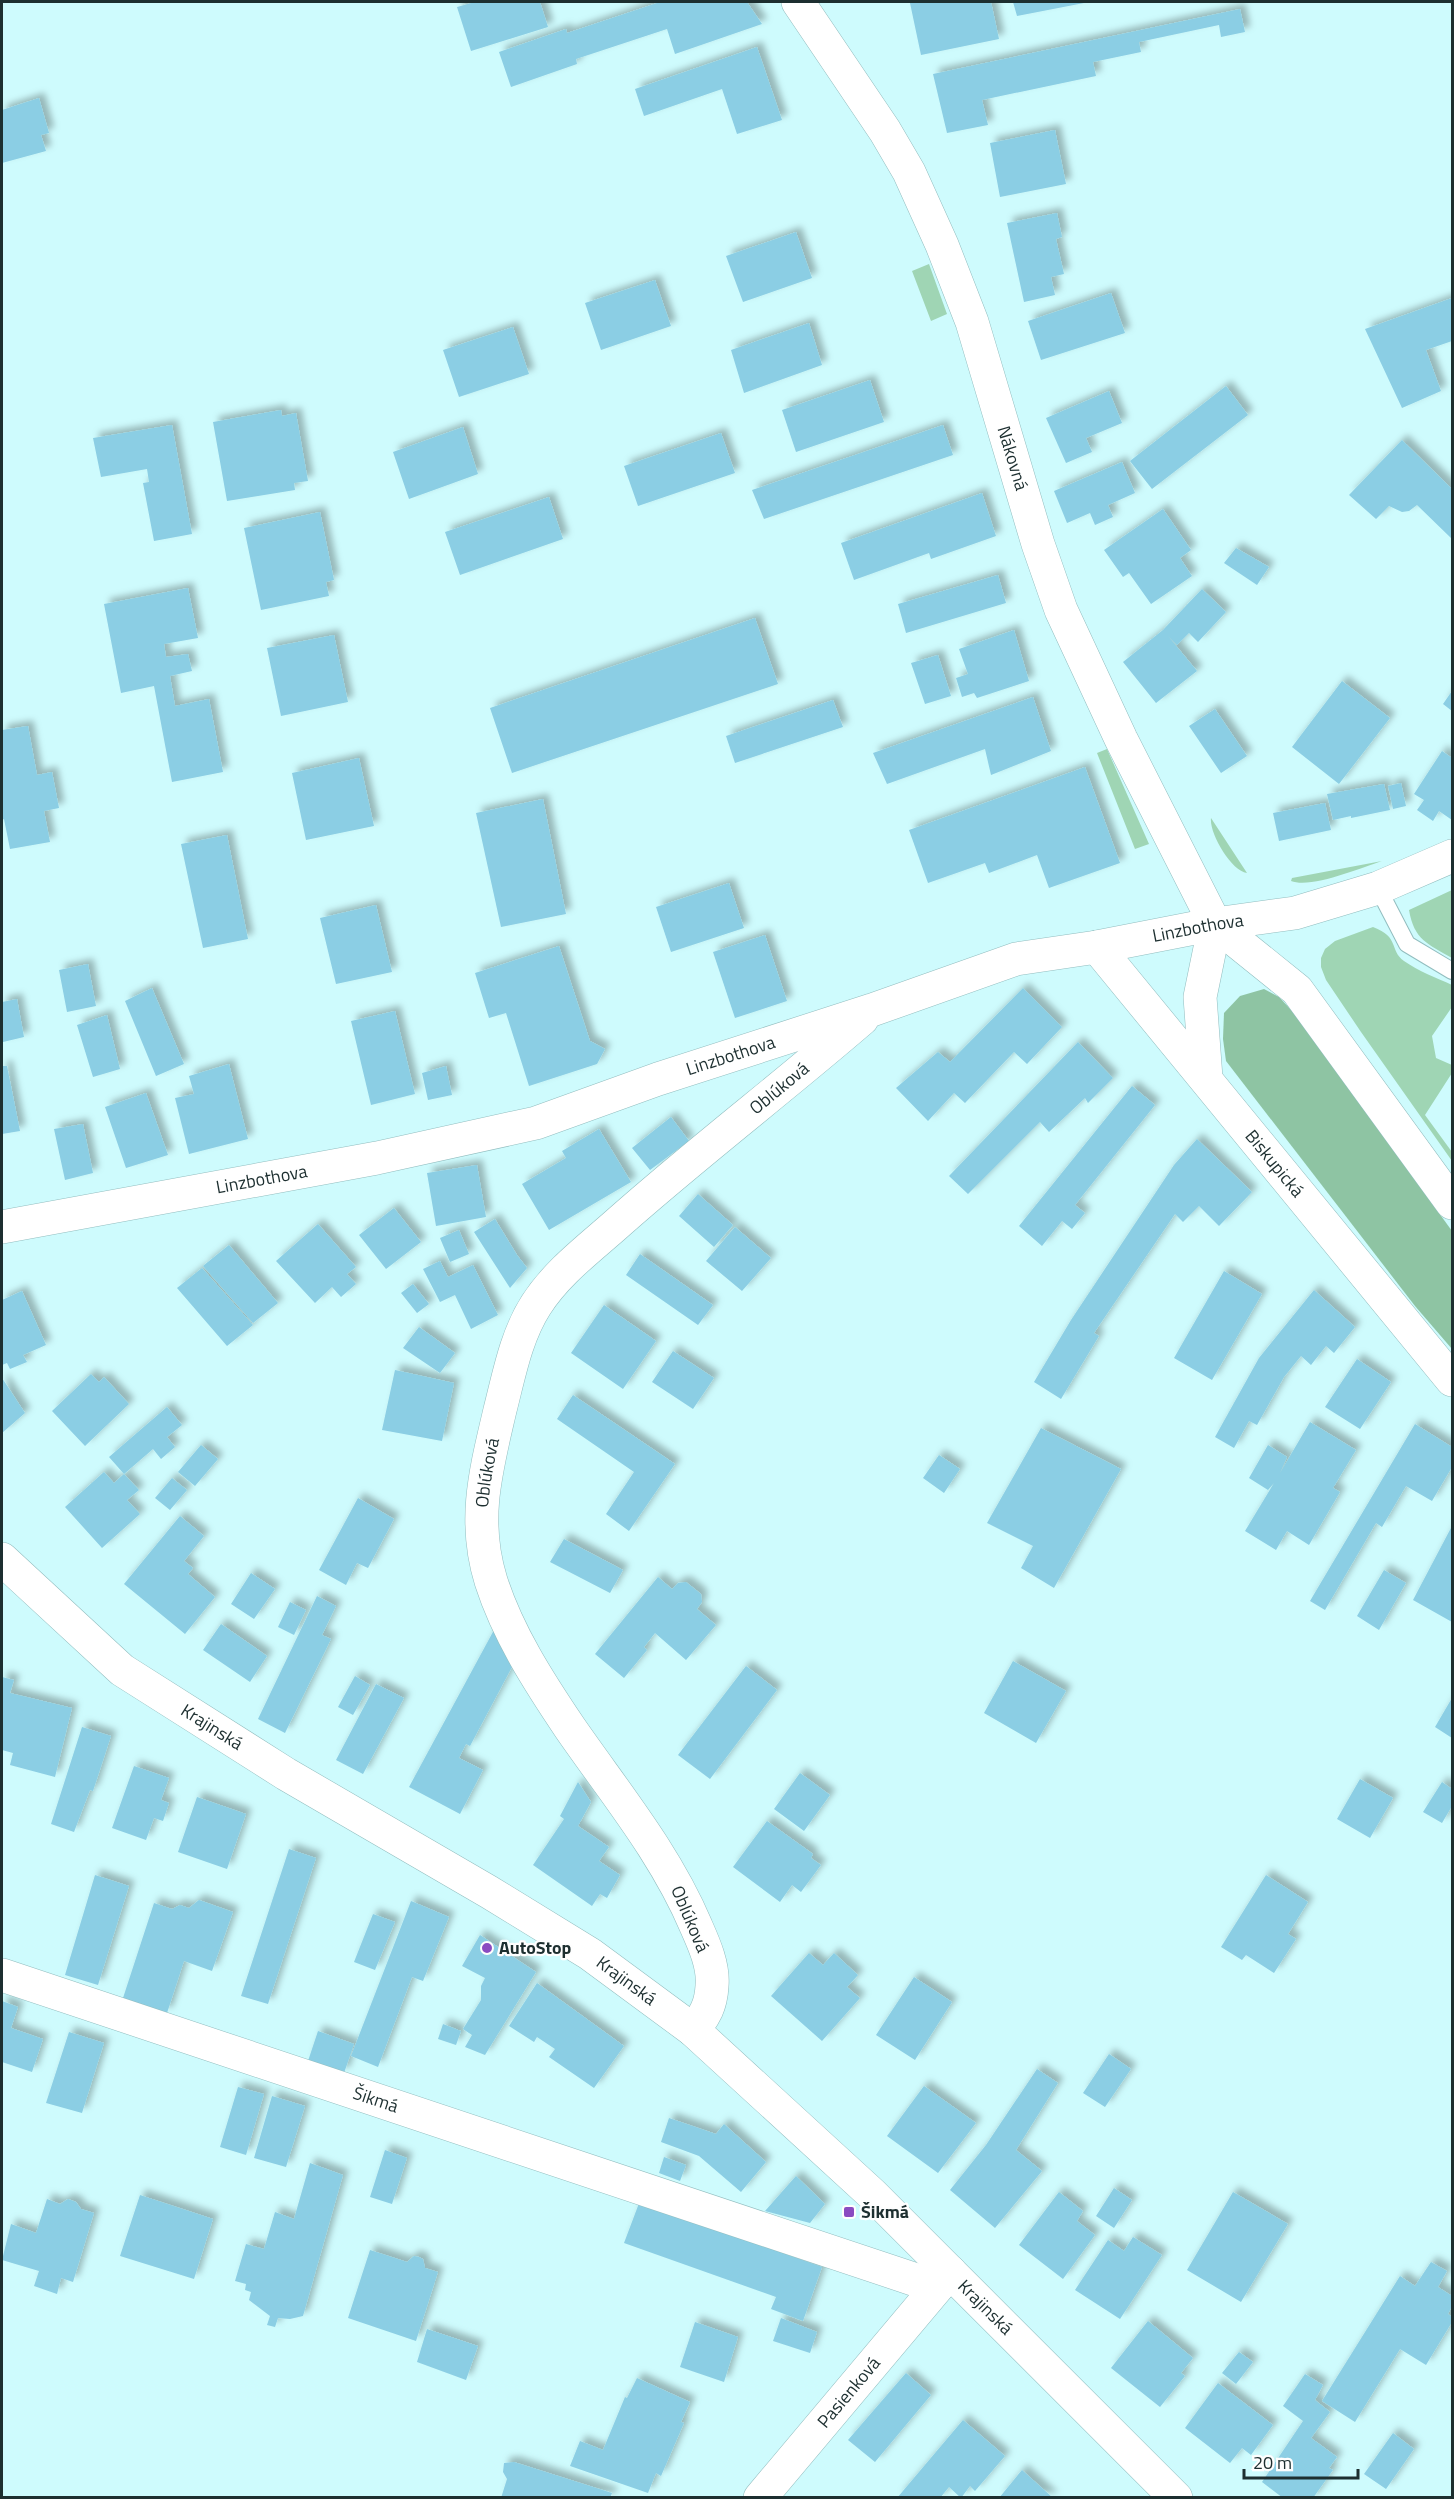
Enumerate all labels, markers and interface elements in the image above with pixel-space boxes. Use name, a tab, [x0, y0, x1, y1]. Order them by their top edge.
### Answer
street label: Nákovná	[991, 422, 1035, 494]
street label: Linzbothova	[1150, 906, 1245, 949]
street label: Linzbothova	[682, 1028, 778, 1082]
street label: Oblúková	[743, 1055, 815, 1121]
street label: Biskupická	[1239, 1124, 1311, 1203]
street label: Linzbothova	[214, 1157, 309, 1200]
street label: Oblúková	[468, 1435, 506, 1508]
street label: Krajinská	[176, 1697, 249, 1757]
street label: Oblúková	[664, 1881, 717, 1956]
place label: AutoStop	[499, 1934, 572, 1961]
marker: AutoStop	[480, 1941, 494, 1955]
street label: Krajinská	[591, 1949, 662, 2012]
street label: Šikmá	[350, 2079, 402, 2119]
place label: Šikmá	[861, 2198, 909, 2225]
marker: Šikmá	[842, 2205, 856, 2219]
street label: Krajinská	[952, 2273, 1020, 2341]
street label: Pasienková	[810, 2350, 886, 2434]
scale bar	[1244, 2442, 1358, 2480]
text: 20 m	[1253, 2449, 1292, 2476]

